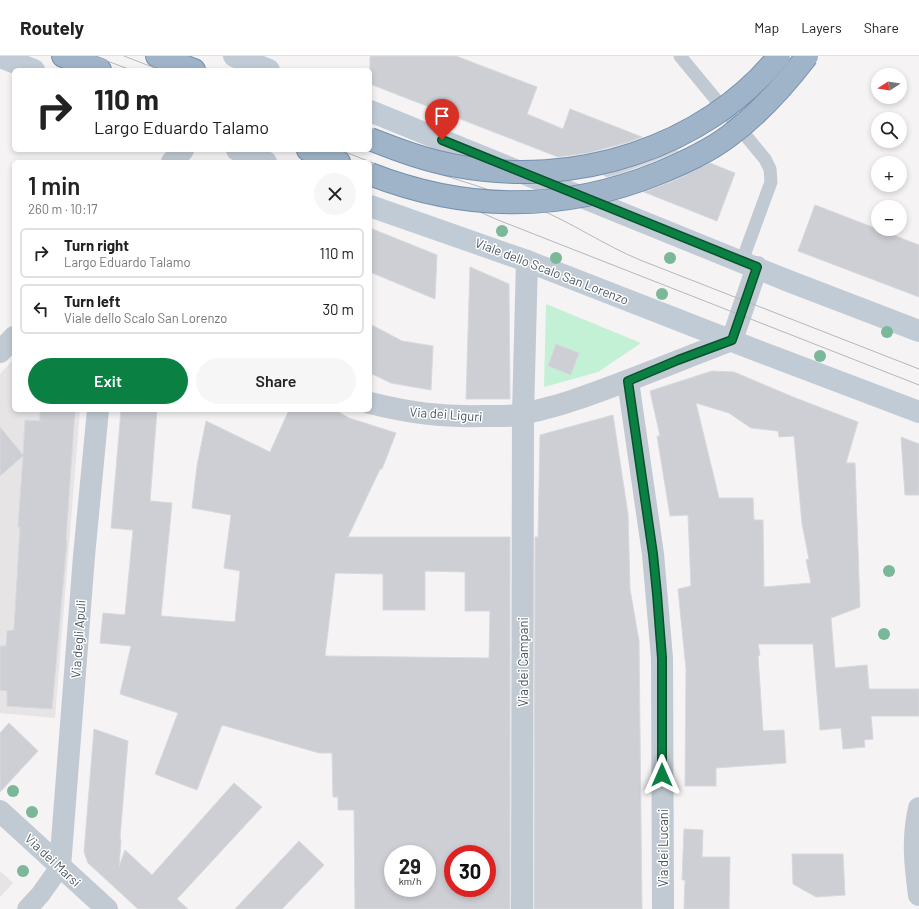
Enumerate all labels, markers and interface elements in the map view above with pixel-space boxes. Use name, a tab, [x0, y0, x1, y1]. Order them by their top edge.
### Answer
text: Routely	[20, 16, 84, 39]
text: Map	[754, 19, 779, 36]
text: Layers	[801, 19, 842, 36]
text: Share	[864, 19, 899, 36]
north arrow	[871, 68, 907, 104]
map controls	[871, 68, 907, 236]
text: 110 m	[94, 82, 159, 116]
icon: right	[28, 84, 80, 136]
pin	[425, 99, 459, 140]
icon: arrive	[431, 105, 453, 127]
button: search	[871, 112, 907, 148]
text: Largo Eduardo Talamo	[94, 116, 269, 138]
button: +	[871, 156, 907, 192]
text: 1 min	[28, 171, 80, 200]
button: close	[314, 173, 356, 215]
button: −	[871, 200, 907, 236]
text: 260 m · 10:17	[28, 201, 97, 217]
street label: Viale dello Scalo San Lorenzo	[473, 234, 631, 308]
text: Turn right	[64, 236, 129, 254]
icon: right	[30, 242, 52, 264]
text: 110 m	[320, 244, 354, 262]
text: Largo Eduardo Talamo	[64, 254, 191, 270]
text: Turn left	[64, 292, 120, 310]
icon: left	[30, 298, 52, 320]
text: 30 m	[322, 300, 354, 318]
text: Viale dello Scalo San Lorenzo	[64, 310, 227, 326]
button: Exit	[28, 358, 188, 404]
button: Share	[196, 358, 356, 404]
street label: Via dei Liguri	[409, 403, 483, 425]
street label: Via degli Apuli	[67, 599, 89, 679]
street label: Via dei Campani	[515, 617, 531, 707]
position arrow	[641, 754, 683, 796]
street label: Via dei Lucani	[655, 809, 671, 887]
street label: Via dei Marsi	[22, 830, 84, 890]
speed limit sign: 30	[444, 845, 496, 897]
text: 29	[399, 854, 421, 878]
text: km/h	[399, 875, 421, 887]

